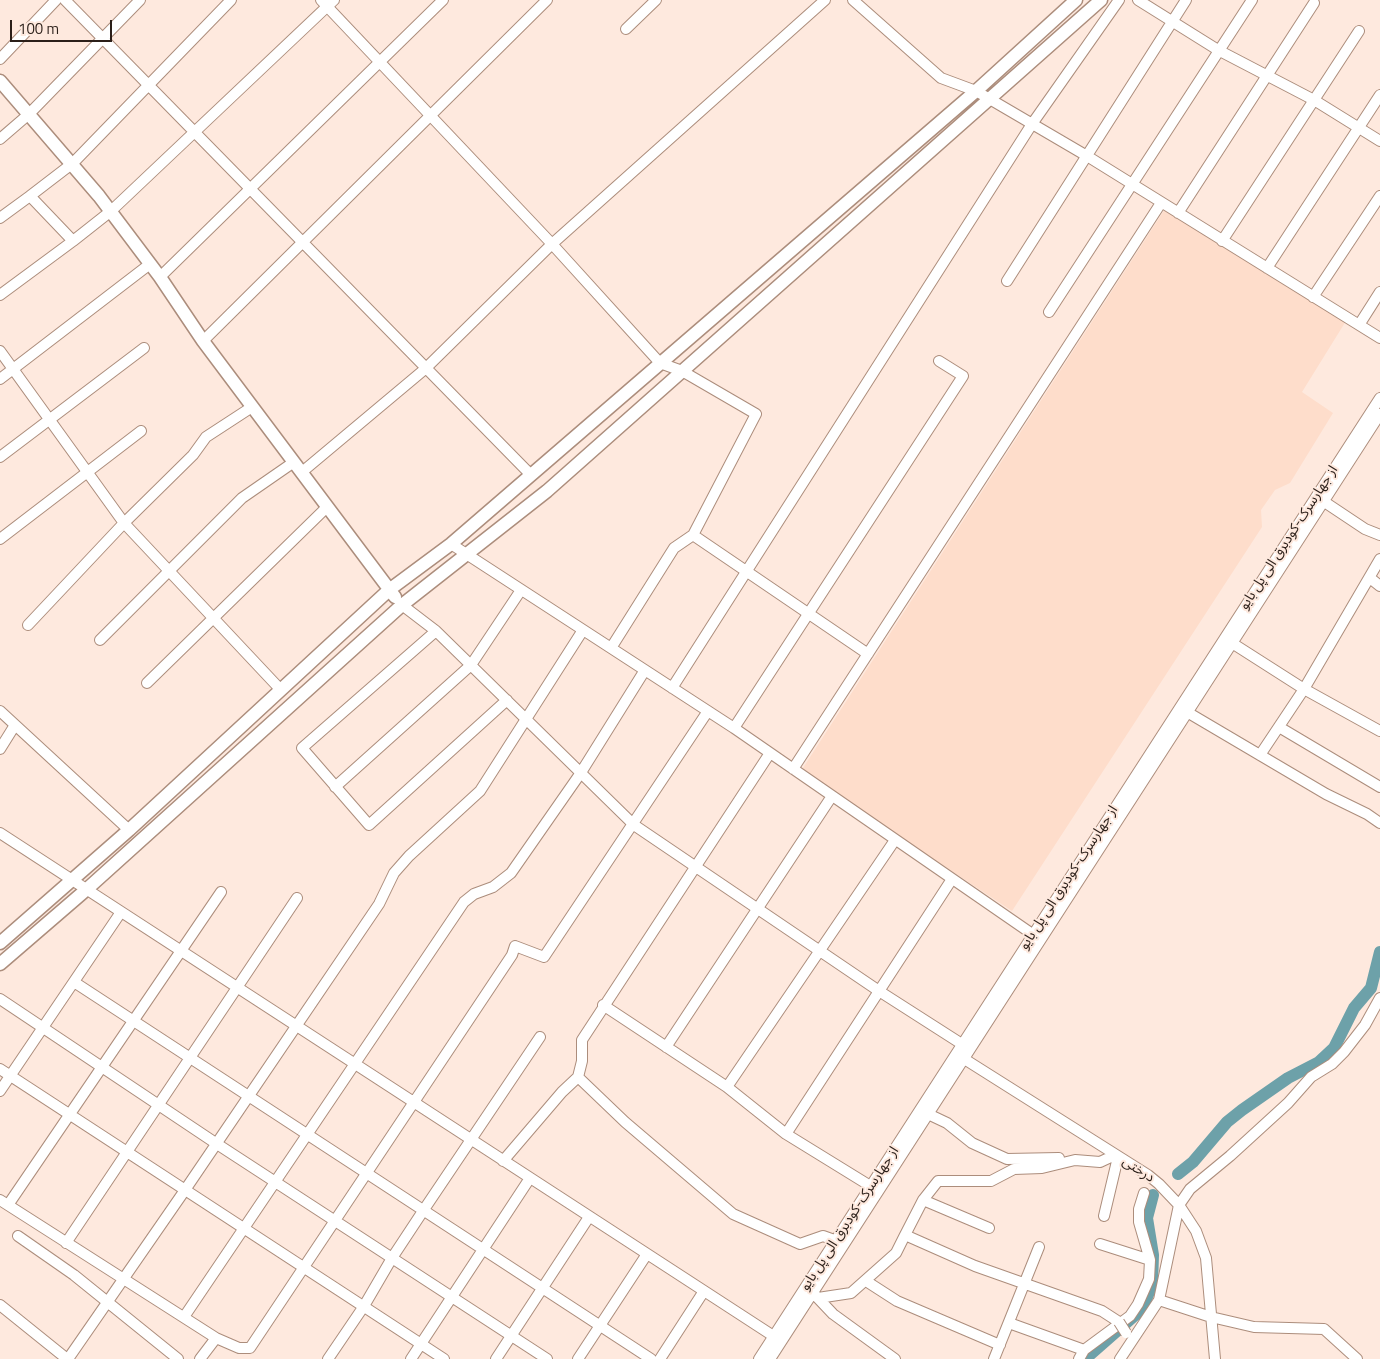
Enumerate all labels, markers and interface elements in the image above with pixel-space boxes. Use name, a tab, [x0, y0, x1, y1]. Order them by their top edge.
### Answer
scale bar	[12, 10, 115, 42]
text: 100 m	[18, 17, 59, 40]
street label: از جهارسرک-کودبرق الی پل بایو	[1236, 463, 1342, 613]
street label: از جهارسرک-کودبرق الی پل بایو	[1016, 803, 1122, 953]
street label: از جهارسرک-کودبرق الی پل بایو	[797, 1144, 903, 1294]
street label: درختی	[1119, 1153, 1157, 1187]

